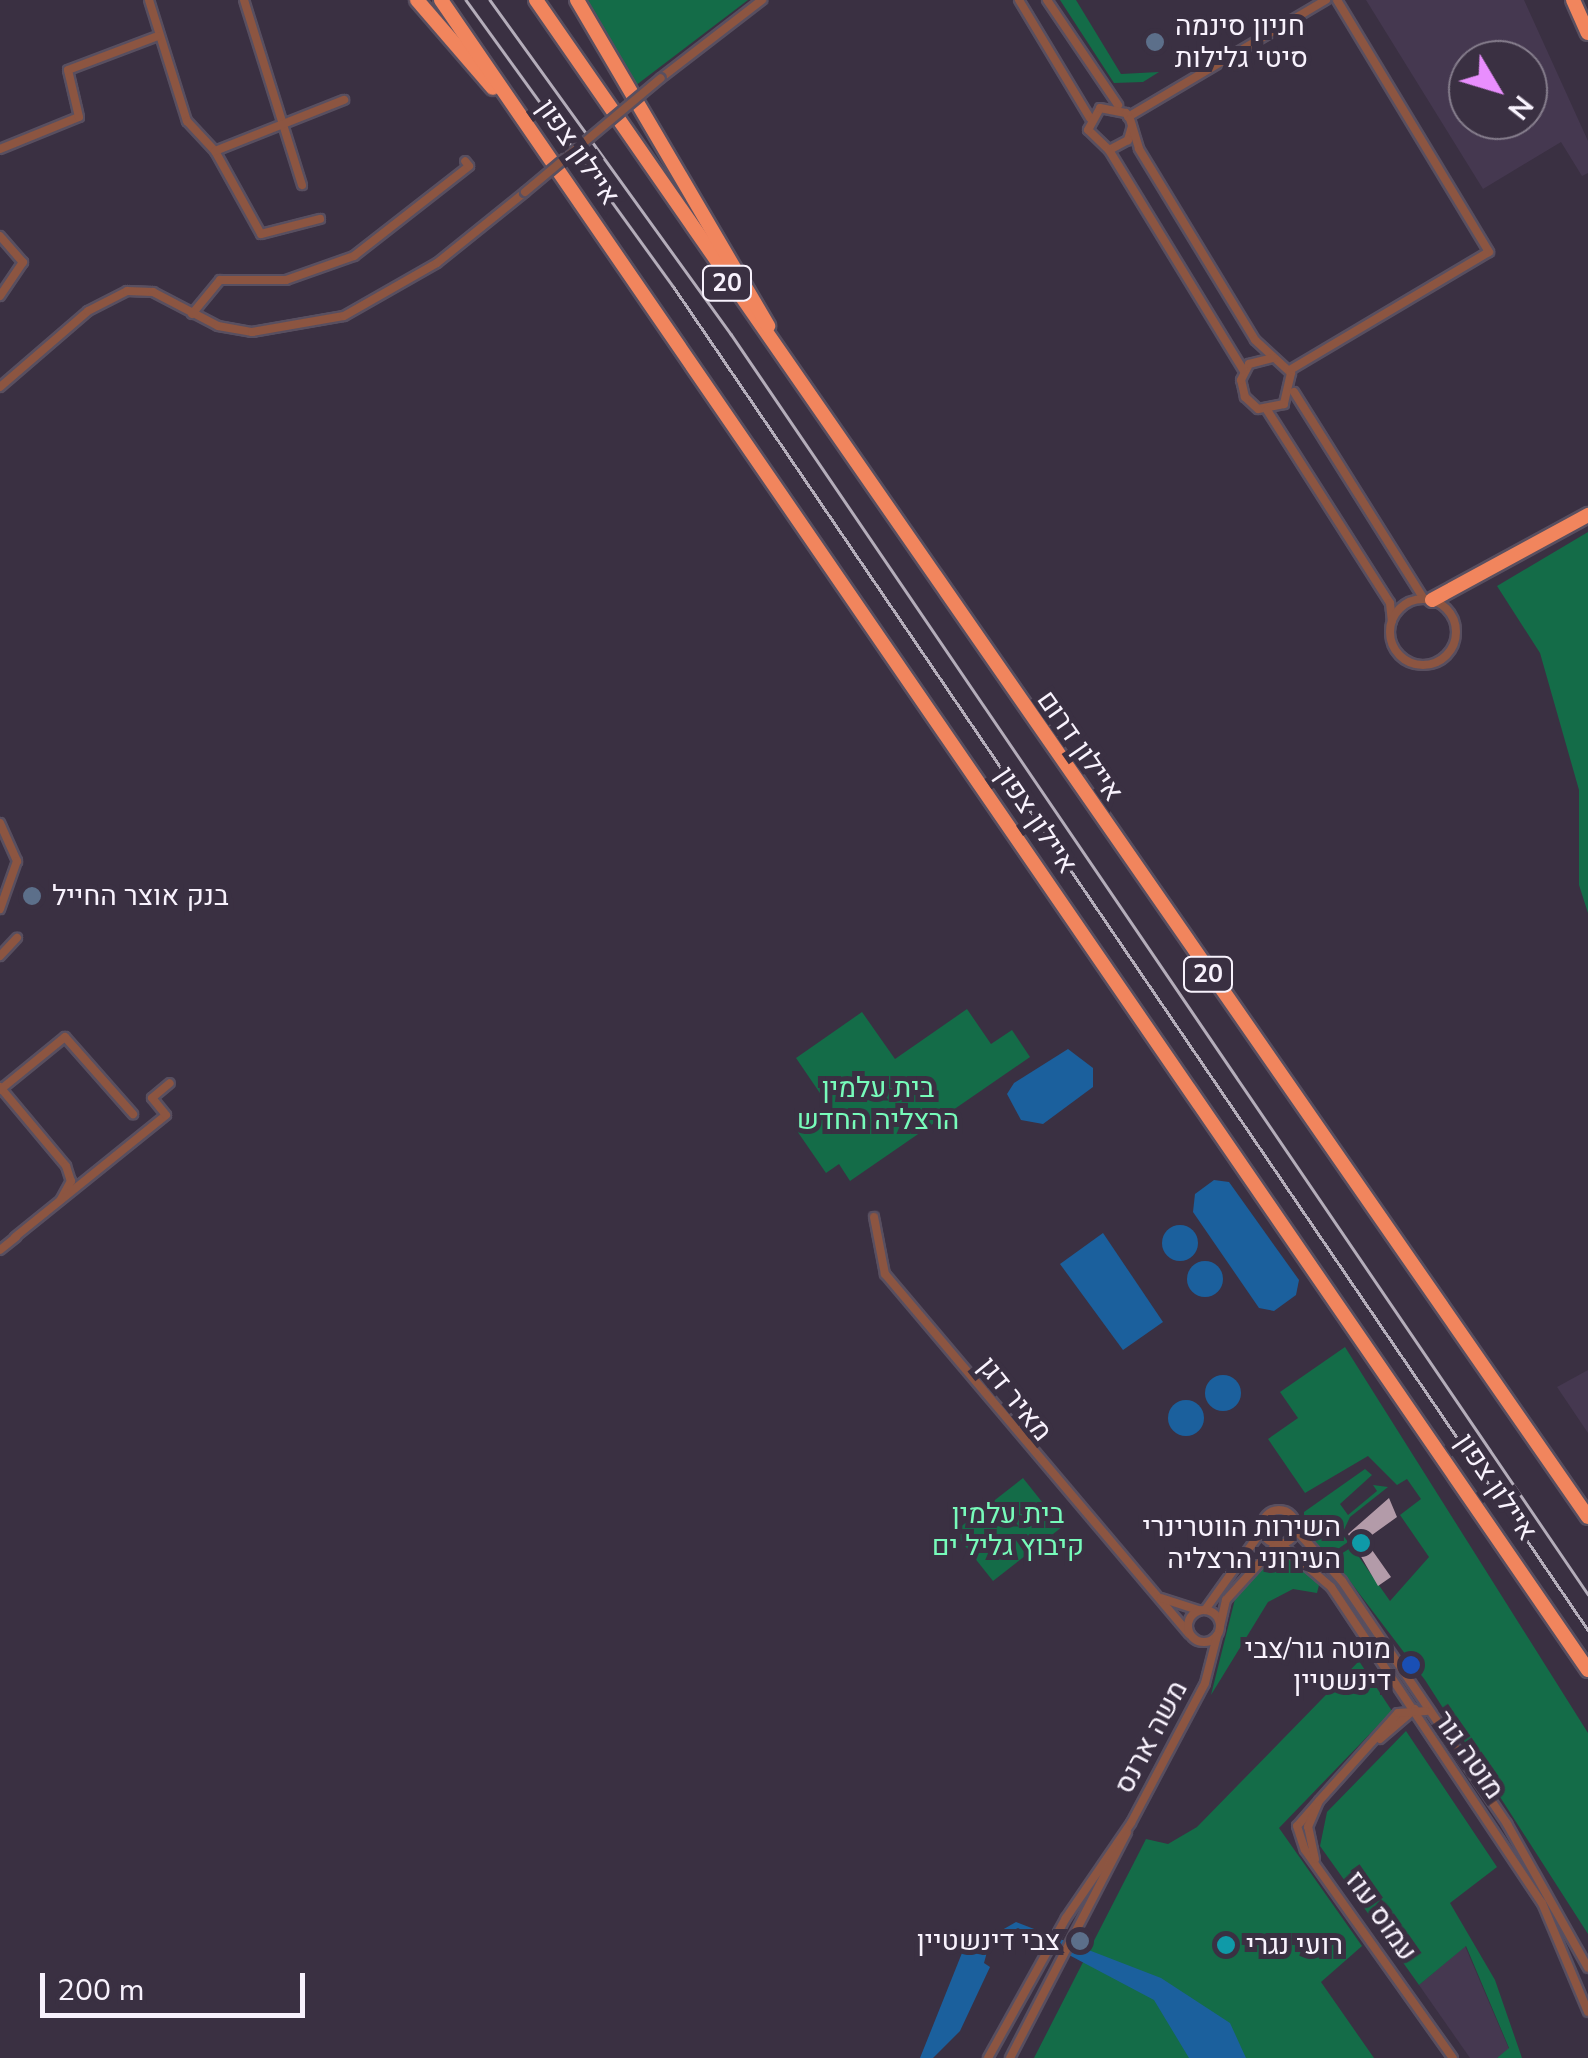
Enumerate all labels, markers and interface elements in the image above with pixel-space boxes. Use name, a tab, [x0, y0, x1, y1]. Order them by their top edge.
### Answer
place label: חניון סינמה סיטי גלילות	[1175, 9, 1308, 75]
marker: חניון סינמה סיטי גלילות	[1144, 31, 1166, 53]
north arrow	[1448, 40, 1548, 140]
text: N	[1499, 87, 1541, 127]
street label: איילון צפון	[529, 92, 627, 212]
road number: 20	[702, 263, 752, 303]
street label: איילון דרום	[1030, 684, 1130, 808]
street label: איילון צפון	[988, 760, 1084, 880]
place label: בנק אוצר החייל	[52, 879, 229, 913]
marker: בנק אוצר החייל	[21, 885, 43, 907]
road number: 20	[1183, 954, 1233, 994]
park label: בית עלמין הרצליה החדש	[797, 1071, 959, 1137]
street label: מאיר דגן	[971, 1350, 1059, 1448]
street label: איילון צפון	[1448, 1427, 1544, 1547]
park label: בית עלמין קיבוץ גליל ים	[932, 1497, 1084, 1563]
place label: השירות הווטרינרי העירוני הרצליה	[1142, 1510, 1341, 1576]
marker: השירות הווטרינרי העירוני הרצליה	[1350, 1532, 1372, 1554]
place label: מוטה גור/צבי דינשטיין	[1245, 1632, 1391, 1698]
marker: מוטה גור/צבי דינשטיין	[1400, 1654, 1422, 1676]
street label: משה ארנס	[1107, 1675, 1195, 1799]
street label: מוטה גור	[1427, 1705, 1511, 1805]
street label: עמוס עוז	[1338, 1865, 1424, 1967]
place label: צבי דינשטיין	[917, 1924, 1060, 1958]
place label: רועי נגרי	[1246, 1928, 1343, 1962]
marker: צבי דינשטיין	[1069, 1930, 1091, 1952]
marker: רועי נגרי	[1215, 1934, 1237, 1956]
scale bar	[45, 1953, 310, 2015]
text: 200 m	[57, 1970, 144, 2011]

